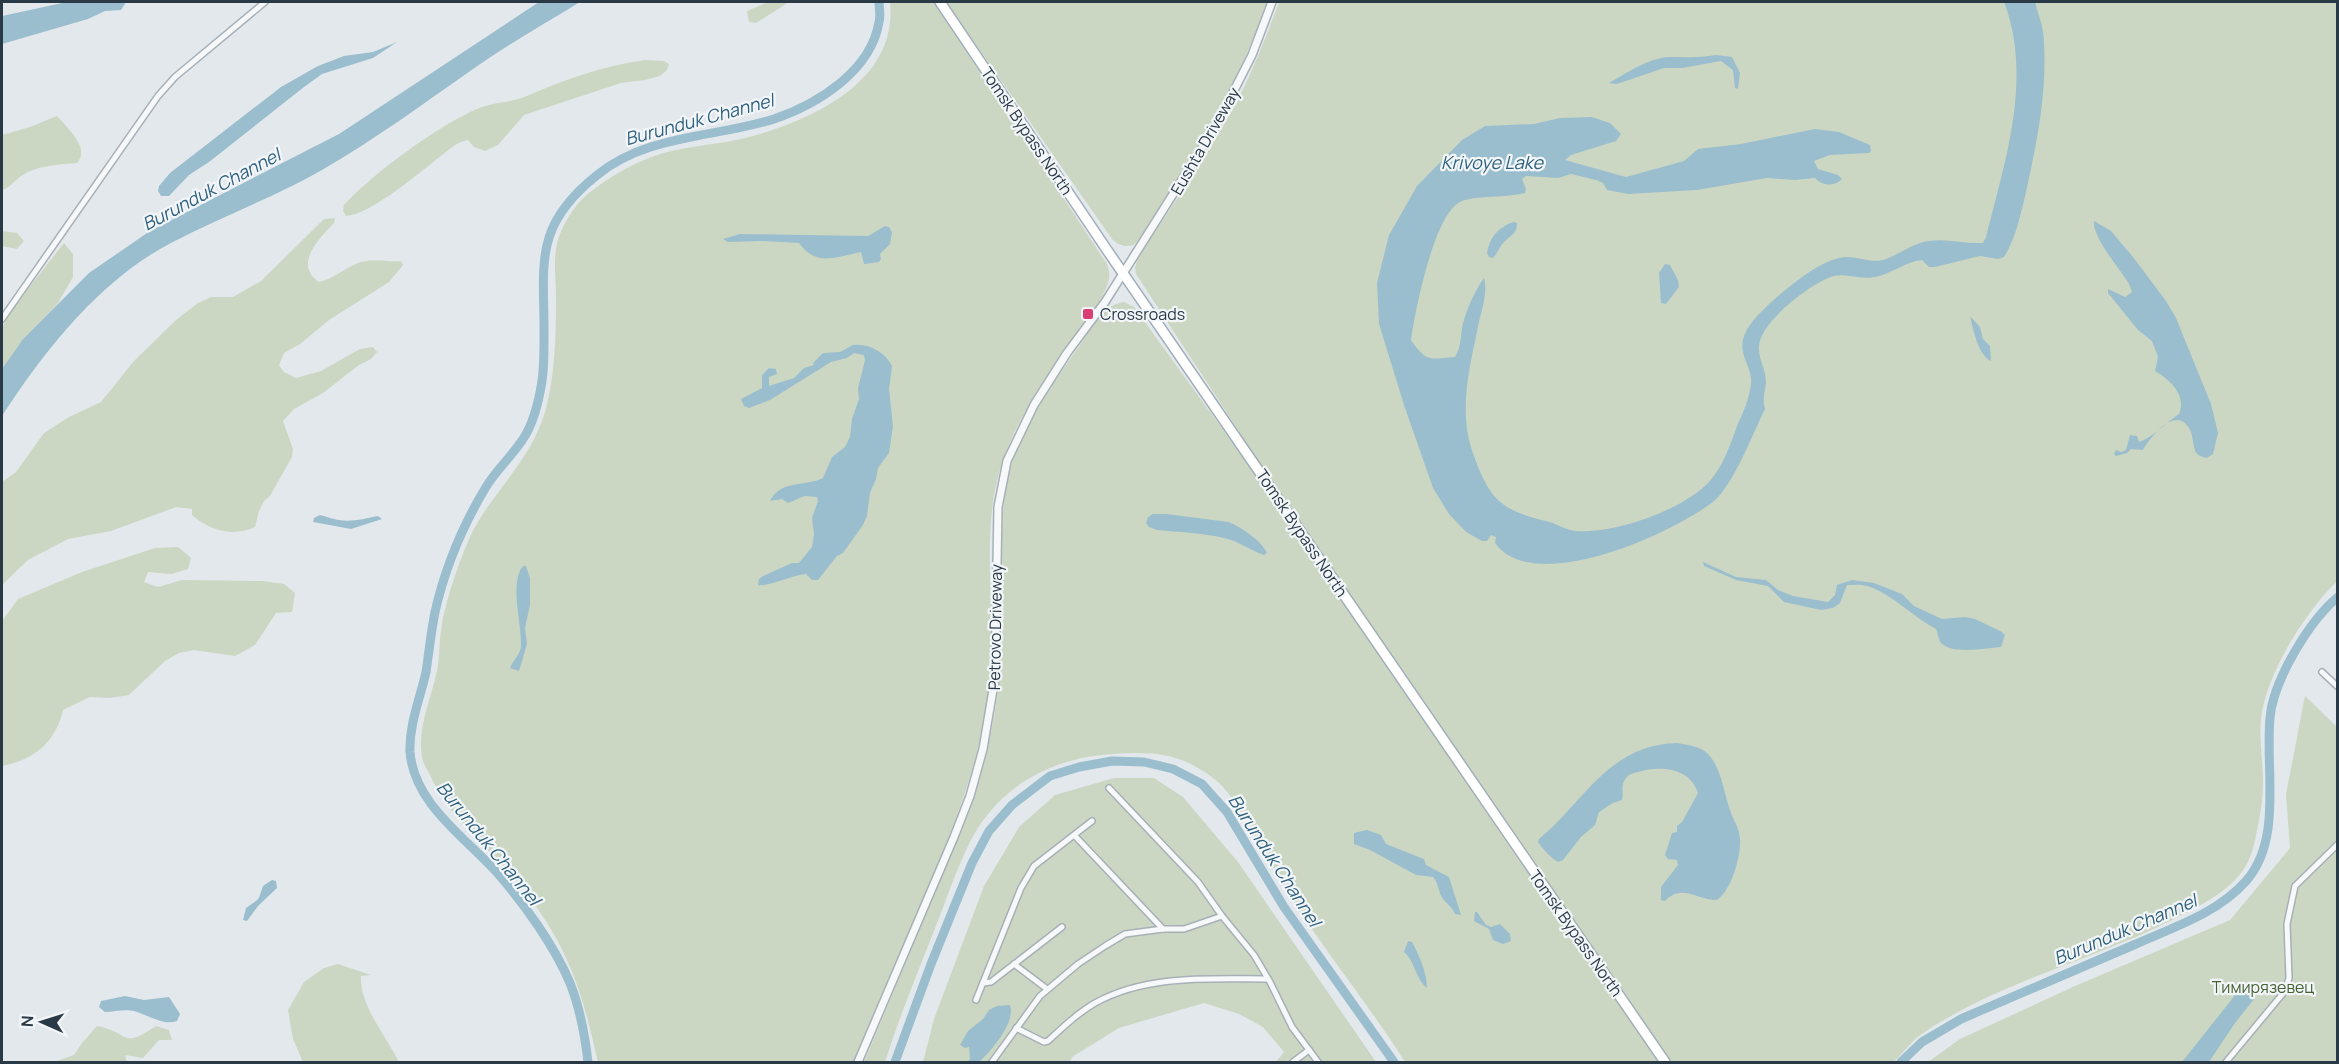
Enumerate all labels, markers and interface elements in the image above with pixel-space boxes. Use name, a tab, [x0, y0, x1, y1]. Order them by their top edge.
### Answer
street label: Tomsk Bypass North	[976, 63, 1078, 199]
street label: Eushta Driveway	[1165, 83, 1245, 199]
water label: Burunduk Channel	[622, 87, 779, 150]
water label: Burunduk Channel	[138, 141, 287, 236]
water label: Krivoye Lake	[1441, 150, 1545, 174]
place label: Crossroads	[1100, 303, 1185, 325]
marker: Crossroads	[1081, 307, 1095, 321]
street label: Tomsk Bypass North	[1251, 465, 1353, 601]
street label: Petrovo Driveway	[983, 563, 1007, 690]
water label: Burunduk Channel	[432, 776, 548, 912]
water label: Burunduk Channel	[1223, 789, 1328, 933]
street label: Tomsk Bypass North	[1524, 865, 1628, 1001]
water label: Burunduk Channel	[2050, 887, 2203, 970]
park label: Тимирязевец	[2212, 976, 2314, 998]
north arrow	[12, 992, 72, 1052]
text: N	[16, 1015, 38, 1028]

